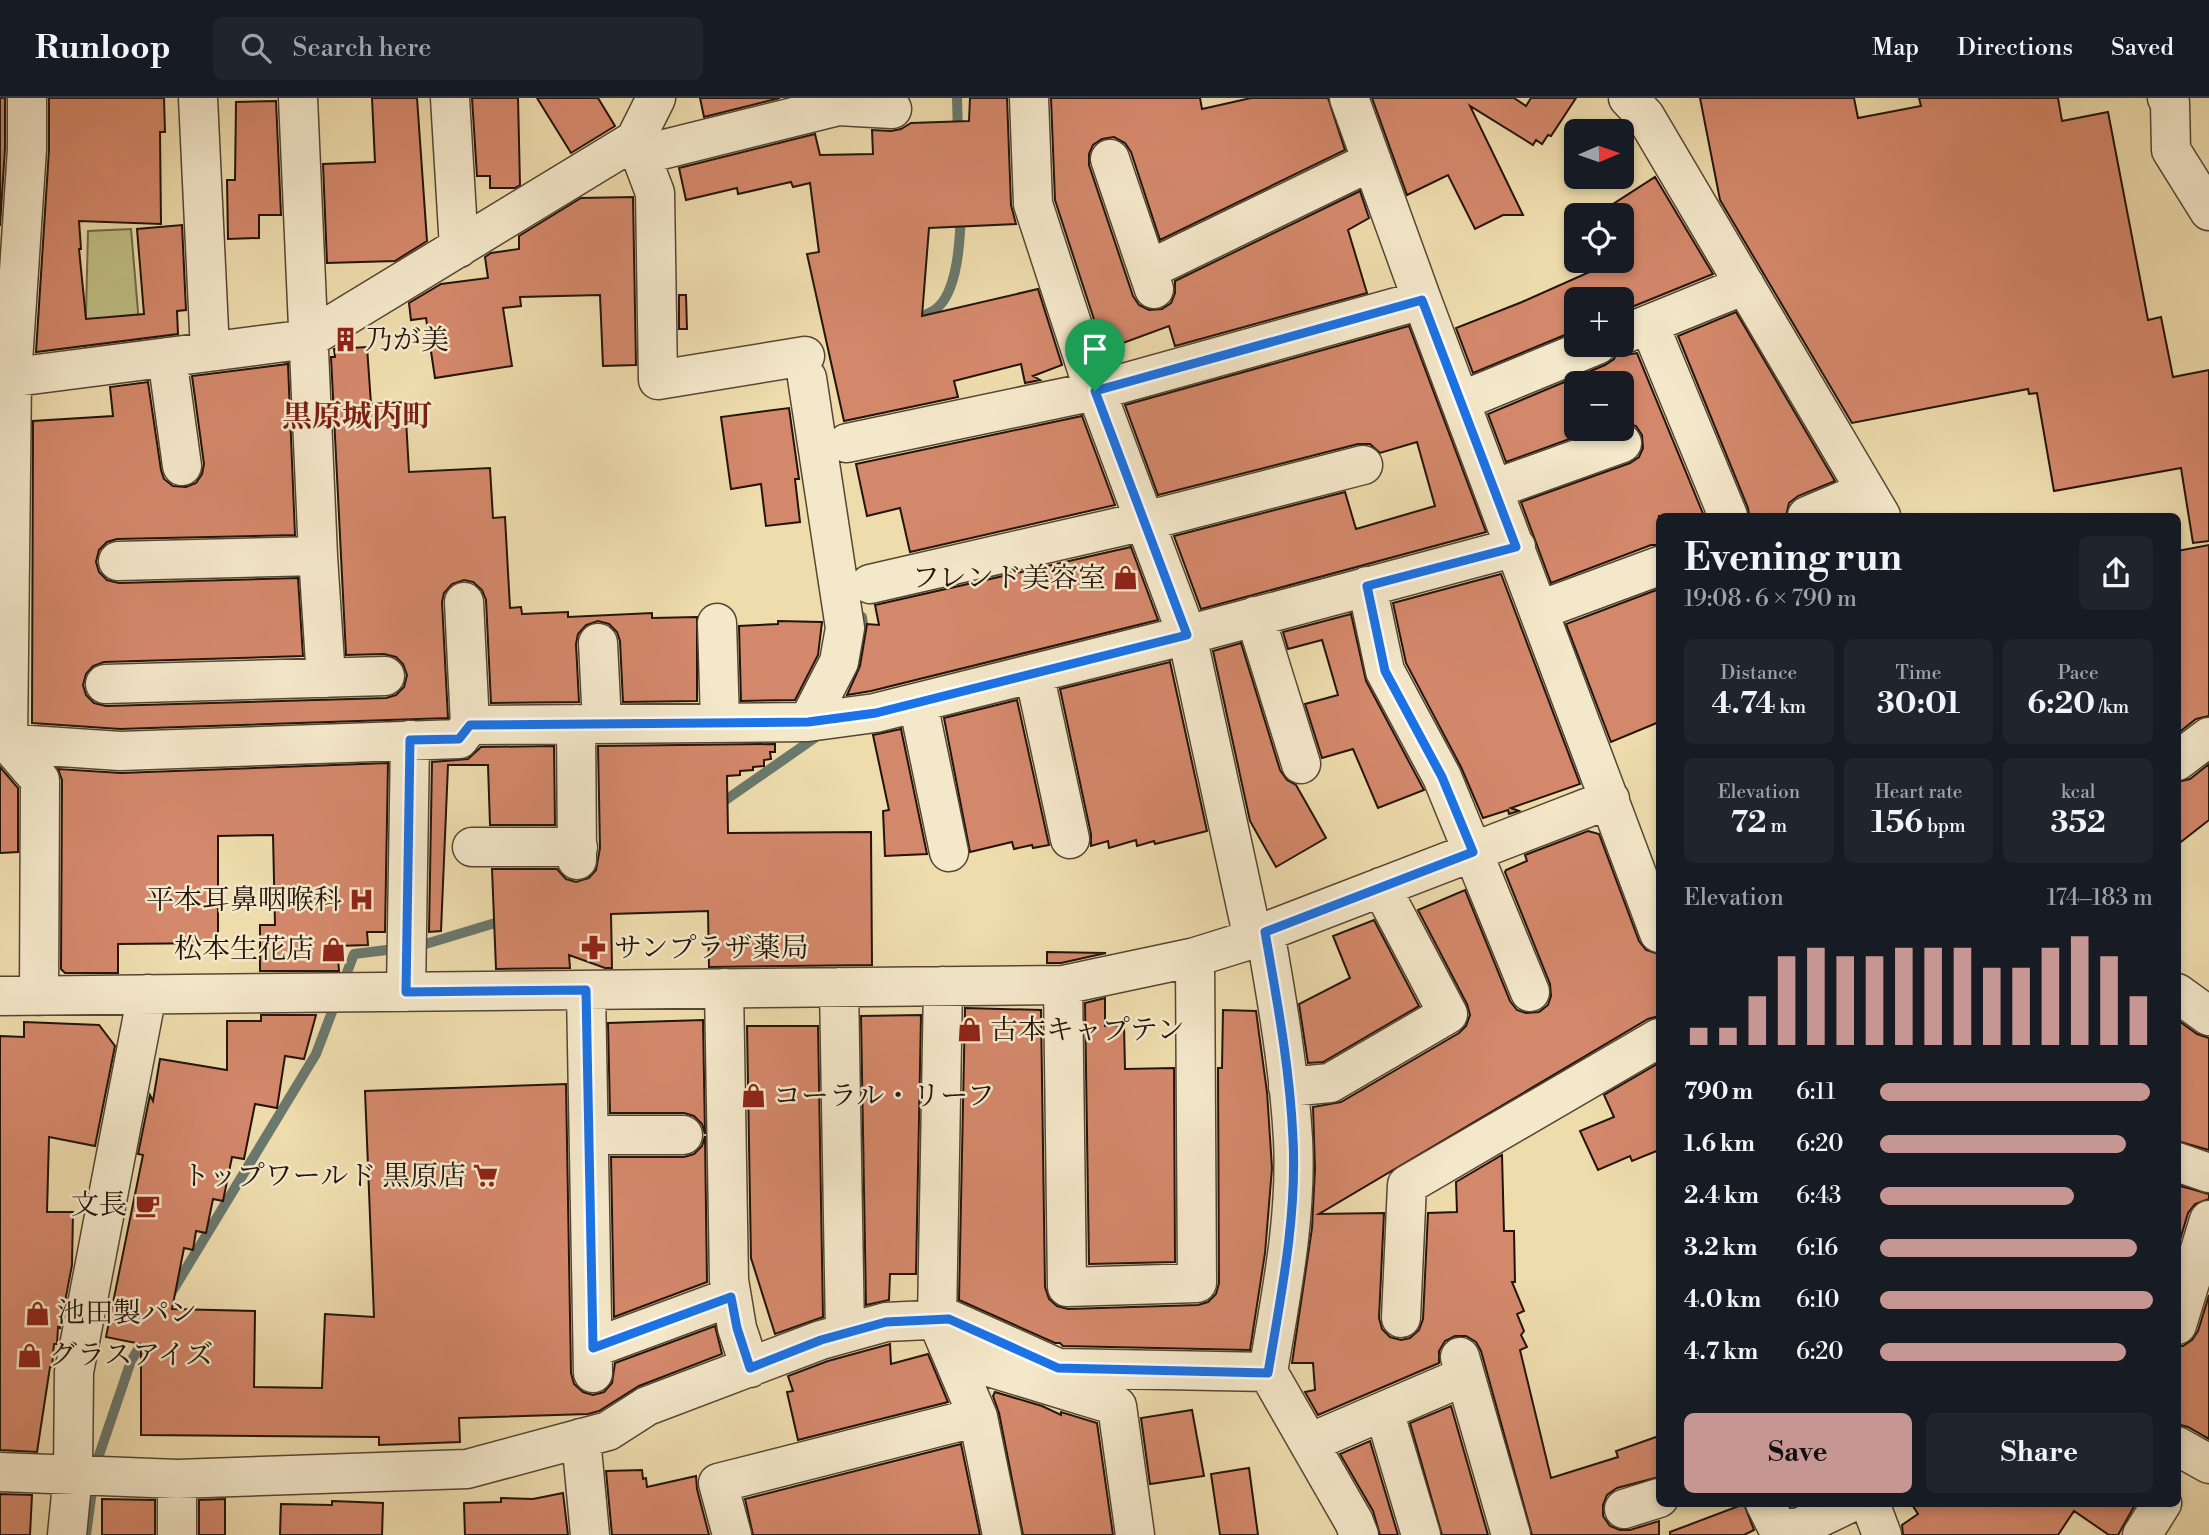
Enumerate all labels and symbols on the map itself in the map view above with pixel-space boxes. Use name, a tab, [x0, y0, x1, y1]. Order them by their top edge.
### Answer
north arrow	[1564, 119, 1634, 189]
pin	[1065, 319, 1125, 391]
place label: 乃が美	[365, 323, 449, 358]
building icon: 乃が美	[331, 326, 359, 354]
district label: 黒原城内町	[282, 398, 432, 436]
place label: フレンド美容室	[912, 561, 1106, 596]
shop icon: フレンド美容室	[1112, 564, 1140, 592]
place label: 平本耳鼻咽喉科	[146, 883, 342, 918]
hospital icon: 平本耳鼻咽喉科	[348, 886, 376, 914]
place label: サンプラザ薬局	[614, 931, 809, 966]
place label: 松本生花店	[174, 932, 314, 967]
pharmacy icon: サンプラザ薬局	[580, 934, 608, 962]
shop icon: 松本生花店	[320, 935, 348, 963]
place label: 古本キャプテン	[990, 1013, 1185, 1048]
shop icon: 古本キャプテン	[956, 1016, 984, 1044]
place label: コーラル・リーフ	[773, 1079, 995, 1114]
shop icon: コーラル・リーフ	[739, 1082, 767, 1110]
place label: トップワールド 黒原店	[182, 1159, 466, 1194]
supermarket icon: トップワールド 黒原店	[472, 1162, 500, 1190]
place label: 文長	[71, 1188, 127, 1223]
cafe icon: 文長	[133, 1191, 161, 1219]
place label: 池田製パン	[57, 1296, 197, 1331]
shop icon: 池田製パン	[23, 1299, 51, 1327]
place label: グラスアイズ	[49, 1338, 213, 1373]
shop icon: グラスアイズ	[15, 1341, 43, 1369]

